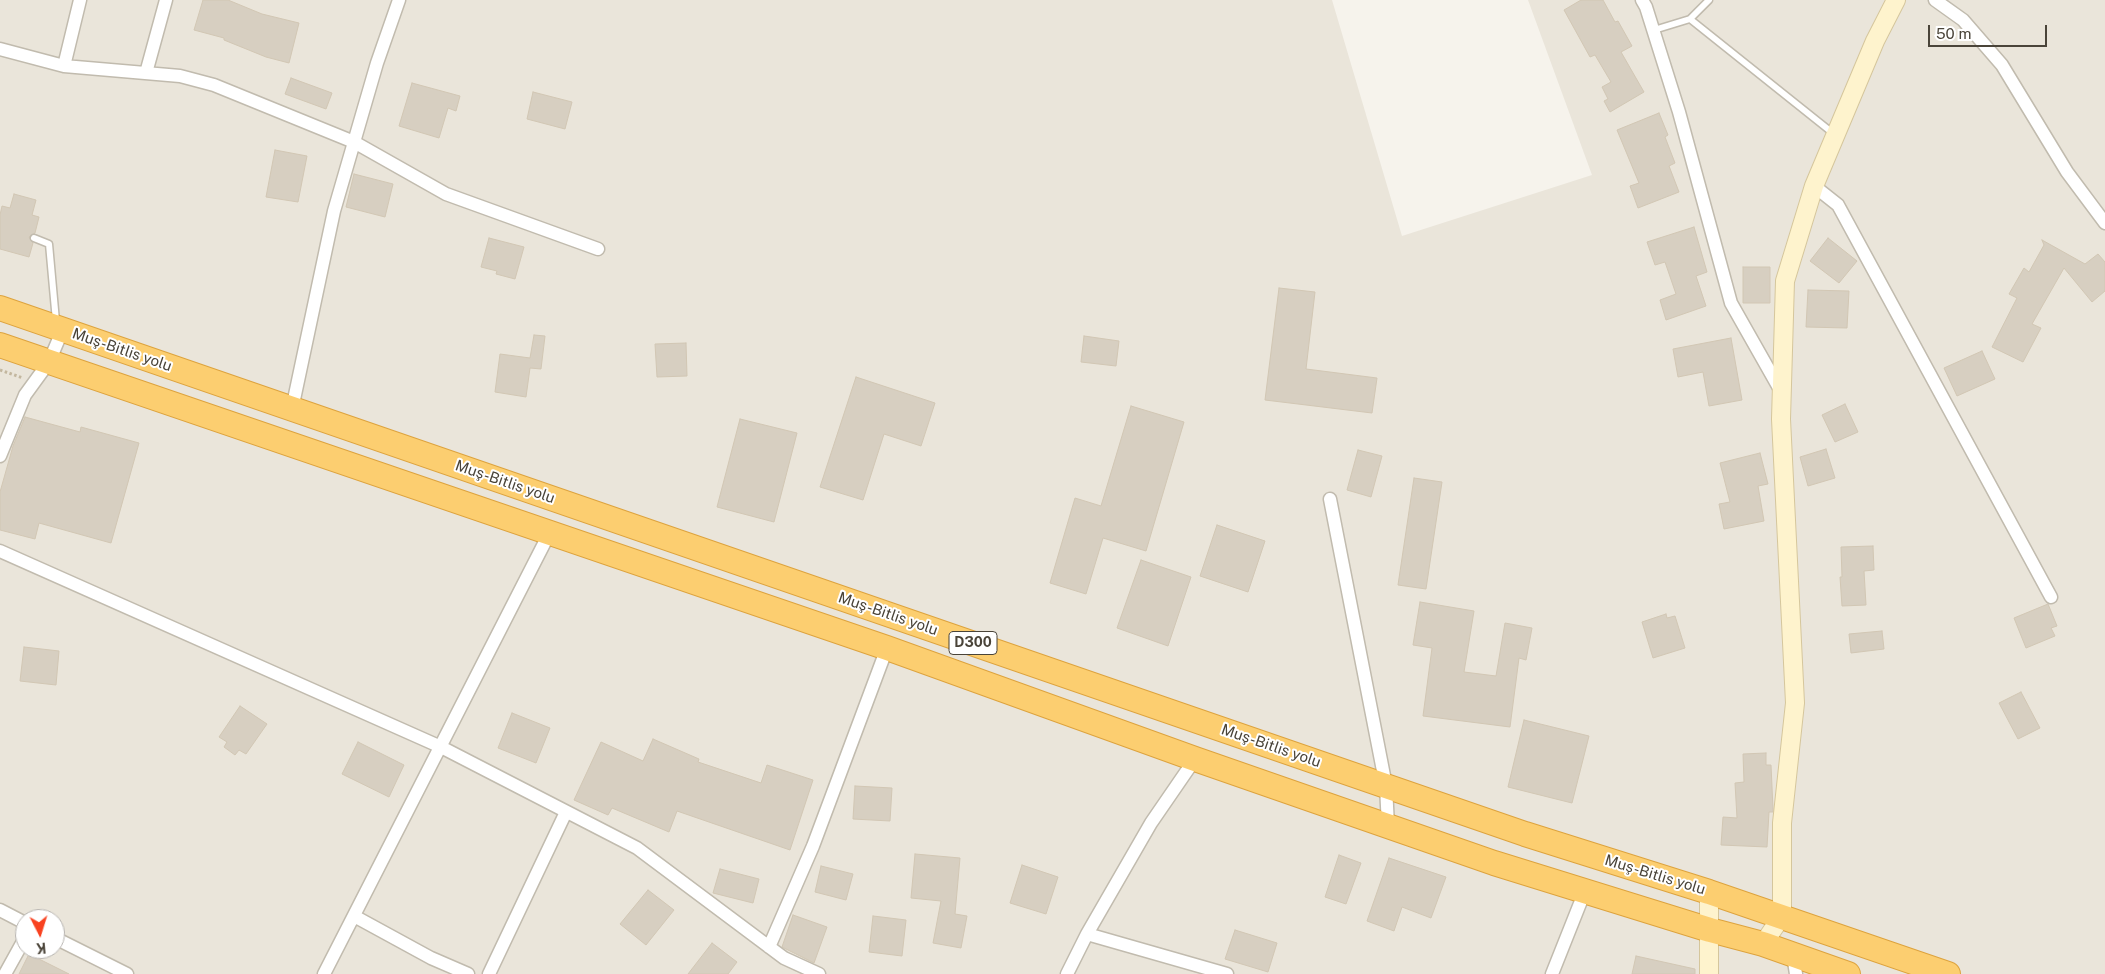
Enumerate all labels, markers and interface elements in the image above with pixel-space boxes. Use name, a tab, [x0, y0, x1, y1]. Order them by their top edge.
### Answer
scale bar	[1930, 15, 2049, 47]
text: 50 m	[1936, 25, 1971, 42]
street label: Muş-Bitlis yolu	[70, 325, 174, 375]
street label: Muş-Bitlis yolu	[453, 457, 557, 507]
street label: Muş-Bitlis yolu	[836, 589, 940, 639]
road number: D300	[949, 632, 997, 654]
street label: Muş-Bitlis yolu	[1219, 721, 1323, 771]
street label: Muş-Bitlis yolu	[1603, 851, 1707, 899]
north arrow	[15, 909, 65, 959]
text: K	[36, 940, 47, 956]

